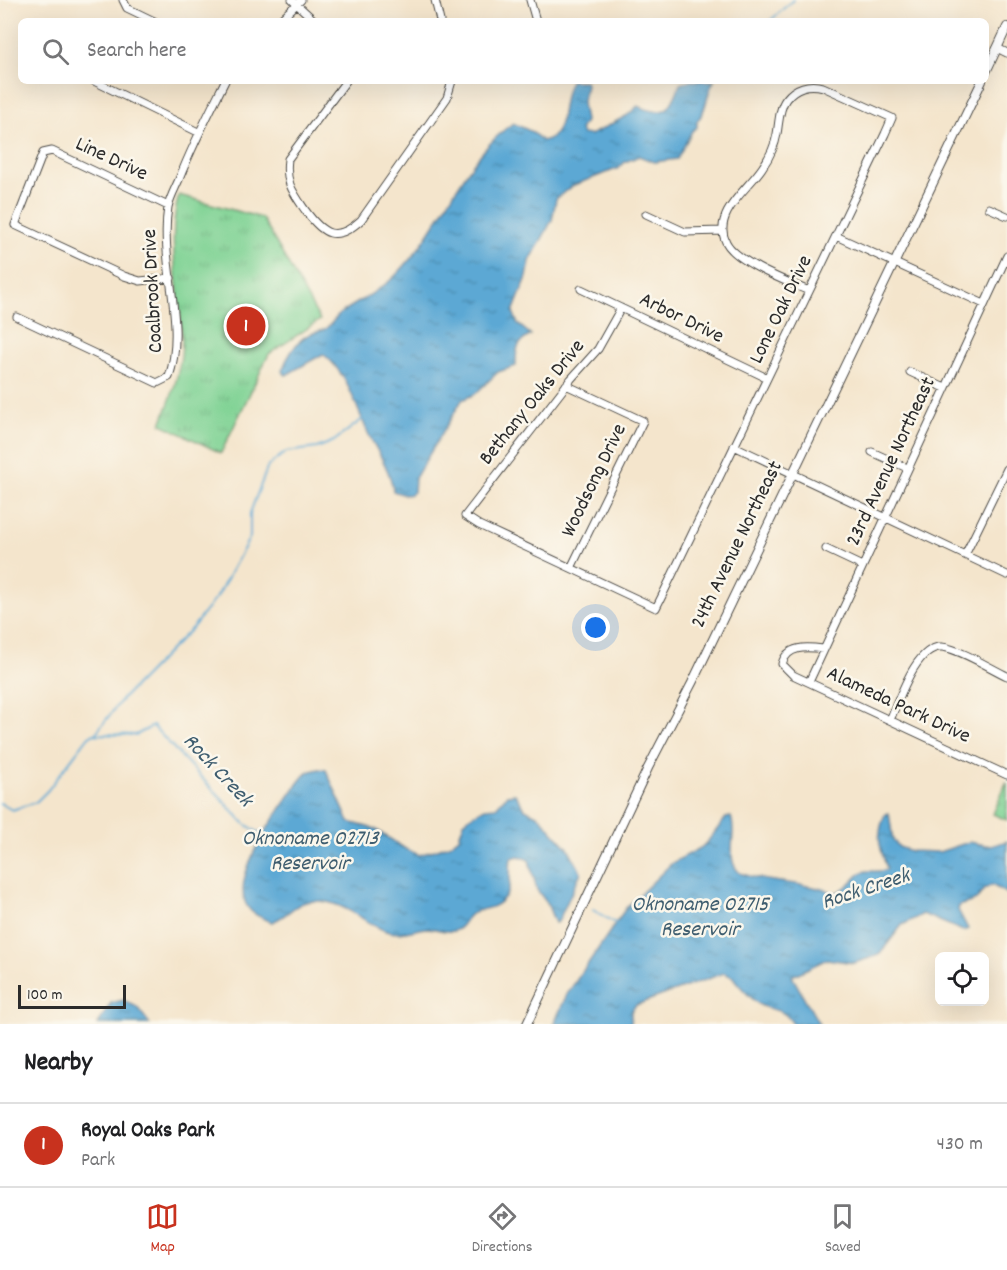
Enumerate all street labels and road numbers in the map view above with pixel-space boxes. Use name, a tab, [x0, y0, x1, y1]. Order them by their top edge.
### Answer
street label: Line Drive	[70, 130, 152, 190]
street label: Coalbrook Drive	[136, 228, 172, 354]
street label: Lone Oak Drive	[743, 251, 821, 369]
street label: Arbor Drive	[634, 286, 728, 352]
street label: Bethany Oaks Drive	[473, 334, 593, 472]
street label: 23rd Avenue Northeast	[840, 372, 945, 552]
street label: Woodsong Drive	[555, 419, 635, 543]
street label: 24th Avenue Northeast	[684, 456, 792, 634]
street label: Alameda Park Drive	[821, 660, 975, 752]

